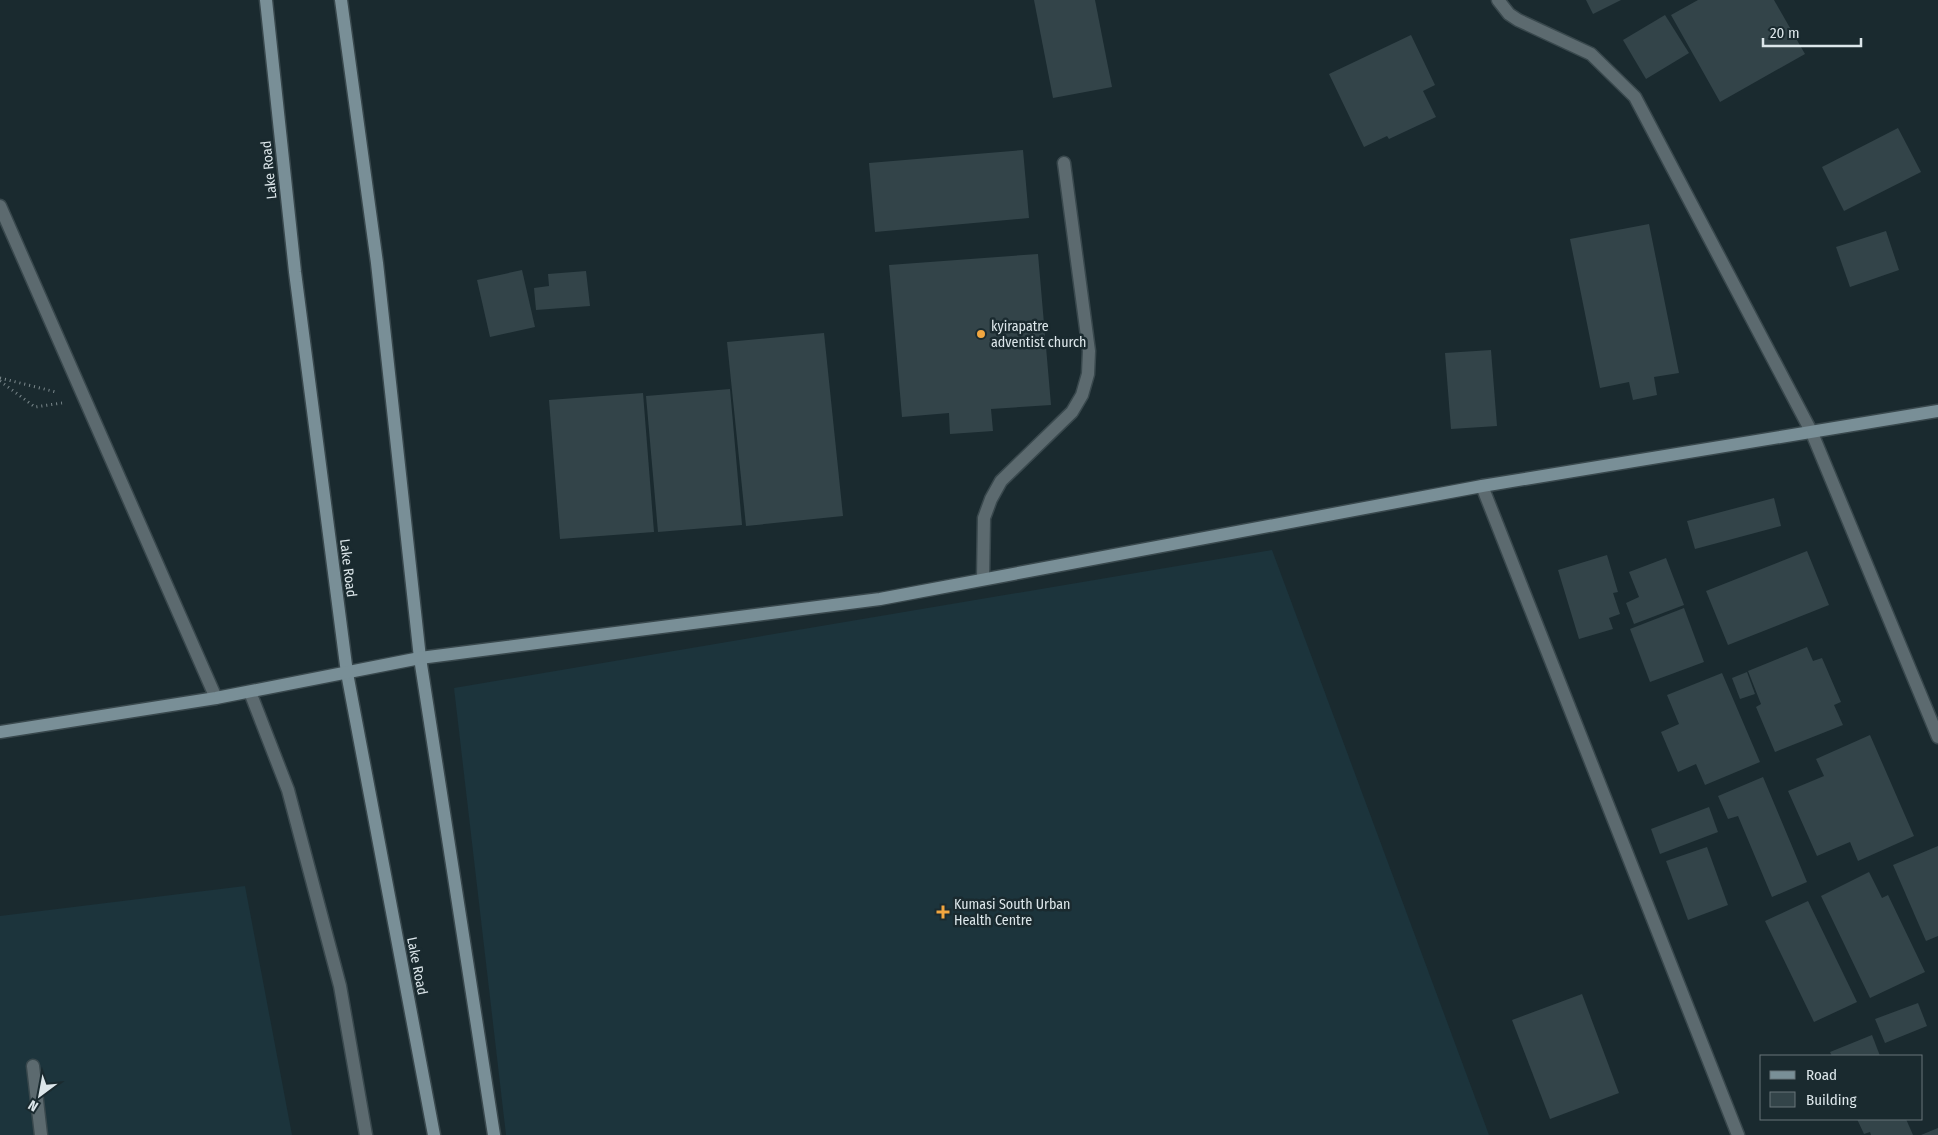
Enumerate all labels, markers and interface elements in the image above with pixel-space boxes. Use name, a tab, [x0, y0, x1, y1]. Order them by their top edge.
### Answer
scale bar	[1763, 15, 1860, 47]
text: 20 m	[1770, 24, 1800, 42]
street label: Lake Road	[257, 140, 281, 200]
place label: kyirapatre adventist church	[991, 318, 1086, 351]
marker: kyirapatre adventist church	[975, 328, 987, 340]
street label: Lake Road	[336, 538, 360, 598]
place label: Kumasi South Urban Health Centre	[954, 896, 1070, 929]
marker: Kumasi South Urban Health Centre	[936, 905, 950, 919]
street label: Lake Road	[403, 936, 431, 996]
legend	[1760, 1055, 1923, 1120]
text: Road	[1806, 1066, 1837, 1084]
north arrow	[15, 1070, 65, 1120]
text: Building	[1806, 1091, 1857, 1109]
text: N	[25, 1096, 41, 1115]

